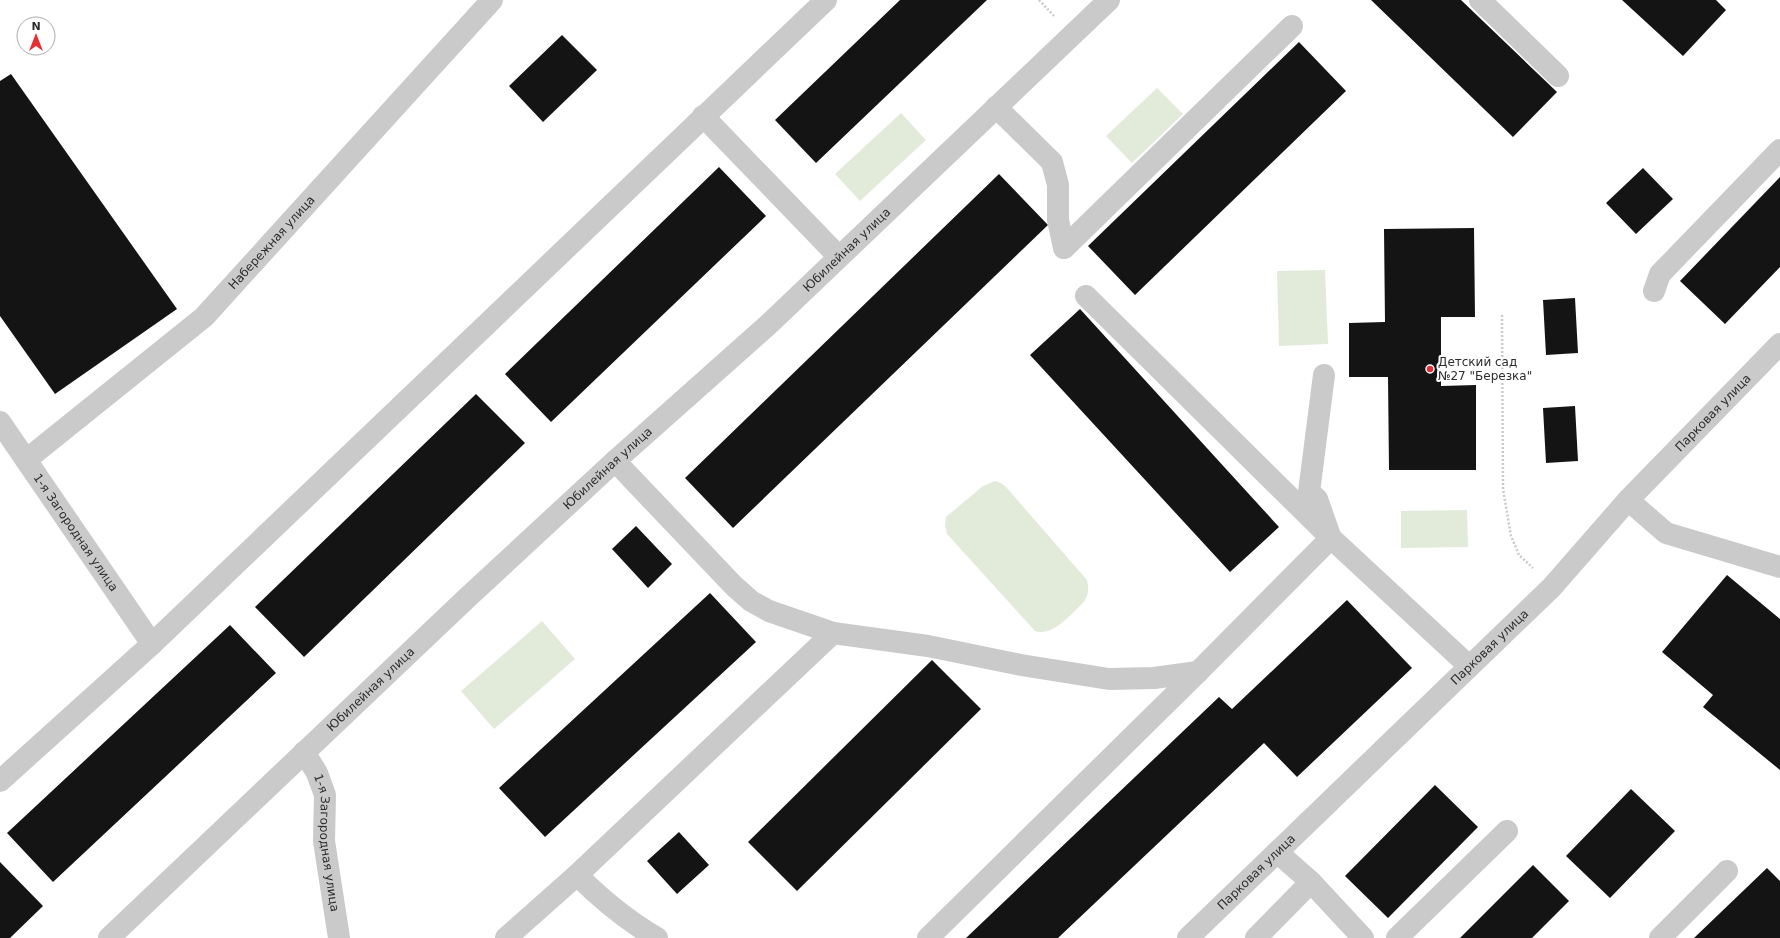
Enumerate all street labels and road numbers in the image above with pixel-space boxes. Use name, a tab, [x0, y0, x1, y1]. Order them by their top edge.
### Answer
street label: Набережная улица	[226, 193, 318, 292]
street label: Юбилейная улица	[800, 205, 893, 295]
street label: Парковая улица	[1672, 371, 1754, 454]
street label: Юбилейная улица	[560, 424, 655, 512]
street label: 1-я Загородная улица	[31, 471, 121, 594]
street label: Парковая улица	[1448, 607, 1531, 688]
street label: Юбилейная улица	[324, 645, 417, 734]
street label: 1-я Загородная улица	[311, 772, 342, 913]
street label: Парковая улица	[1215, 832, 1298, 913]

